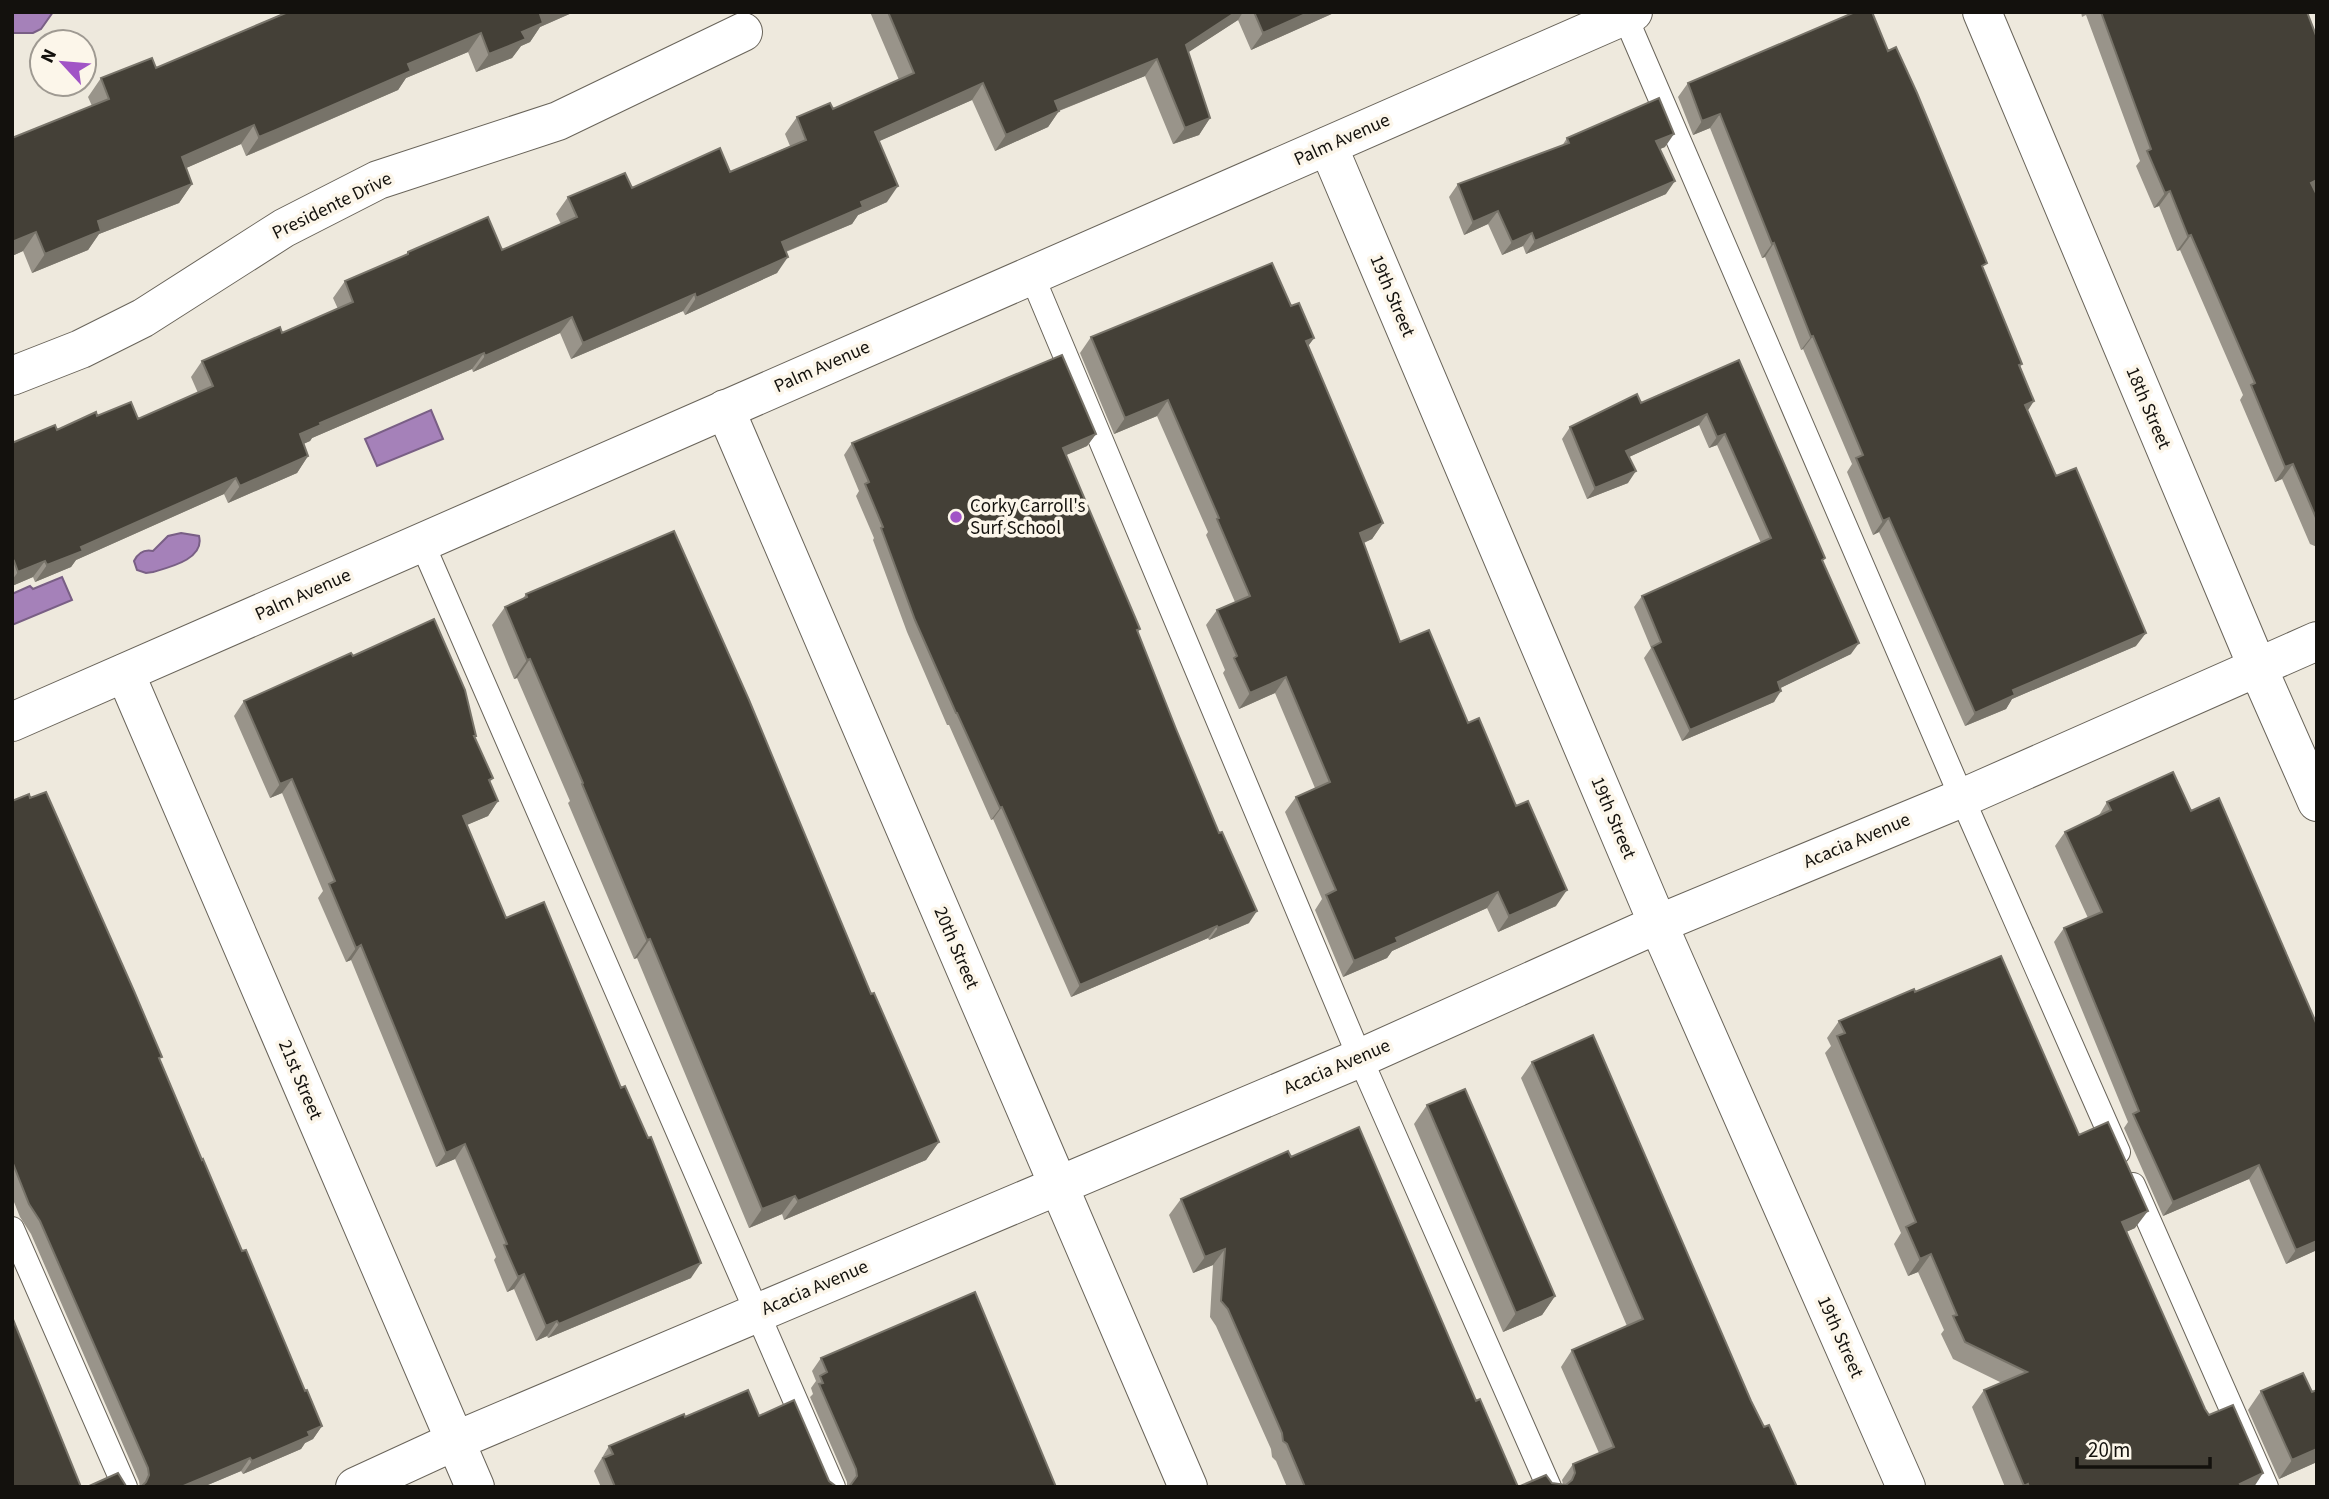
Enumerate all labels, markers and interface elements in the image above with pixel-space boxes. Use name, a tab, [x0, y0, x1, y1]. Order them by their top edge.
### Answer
north arrow	[28, 28, 98, 98]
text: N	[34, 45, 64, 68]
street label: Palm Avenue	[1290, 107, 1394, 173]
street label: Presidente Drive	[268, 165, 396, 247]
street label: 19th Street	[1363, 251, 1422, 342]
street label: Palm Avenue	[770, 334, 874, 400]
street label: 18th Street	[2119, 363, 2178, 454]
place label: Corky Carroll's Surf School	[970, 493, 1086, 542]
marker: Corky Carroll's Surf School	[948, 509, 964, 525]
street label: Palm Avenue	[251, 562, 355, 628]
street label: 19th Street	[1584, 773, 1643, 864]
street label: Acacia Avenue	[1799, 806, 1915, 876]
street label: 20th Street	[927, 903, 986, 994]
street label: Acacia Avenue	[1279, 1032, 1395, 1102]
street label: 21st Street	[271, 1036, 329, 1125]
street label: Acacia Avenue	[757, 1253, 873, 1323]
street label: 19th Street	[1810, 1292, 1870, 1383]
scale bar	[2077, 1426, 2210, 1470]
text: 20 m	[2088, 1435, 2130, 1465]

